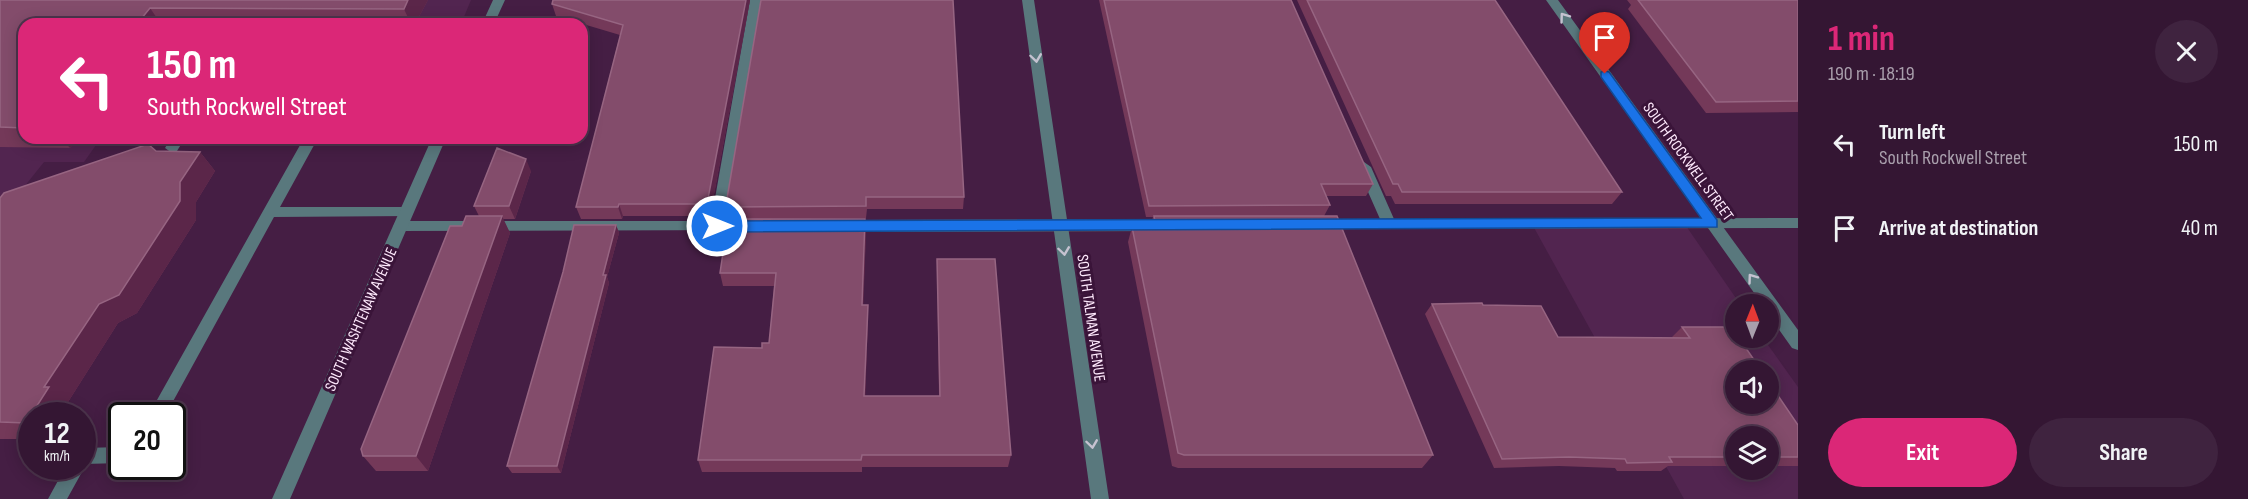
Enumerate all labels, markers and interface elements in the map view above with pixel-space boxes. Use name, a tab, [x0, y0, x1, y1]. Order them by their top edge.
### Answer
pin	[1579, 12, 1630, 74]
one-way arrow	[1560, 13, 1571, 24]
text: 1 min	[1828, 18, 1895, 61]
button: close	[2155, 20, 2218, 83]
icon: arrive	[1588, 21, 1621, 54]
text: 150 m	[147, 40, 236, 91]
icon: left	[48, 42, 126, 120]
one-way arrow	[1030, 53, 1042, 63]
text: 190 m · 18:19	[1828, 62, 1915, 86]
text: South Rockwell Street	[147, 91, 347, 123]
street label: SOUTH ROCKWELL STREET	[1638, 99, 1737, 225]
text: Turn left	[1879, 119, 1945, 146]
icon: left	[1828, 128, 1861, 161]
text: 150 m	[2174, 131, 2218, 158]
text: South Rockwell Street	[1879, 146, 2027, 170]
position arrow	[685, 194, 749, 258]
icon: arrive	[1828, 212, 1861, 245]
text: Arrive at destination	[1879, 215, 2038, 242]
text: 40 m	[2181, 215, 2218, 242]
street label: SOUTH WASHTENAW AVENUE	[321, 245, 402, 394]
one-way arrow	[1058, 246, 1070, 256]
street label: SOUTH TALMAN AVENUE	[1072, 253, 1109, 383]
one-way arrow	[1748, 274, 1759, 285]
north arrow	[1725, 294, 1779, 348]
map controls	[1725, 294, 1779, 480]
button: sound	[1725, 360, 1779, 414]
speed limit sign: 20	[108, 402, 186, 480]
text: 12	[44, 416, 70, 452]
button: Exit	[1828, 418, 2017, 487]
button: Share	[2029, 418, 2218, 487]
button: layers	[1725, 426, 1779, 480]
one-way arrow	[1086, 439, 1098, 448]
text: km/h	[44, 447, 70, 466]

